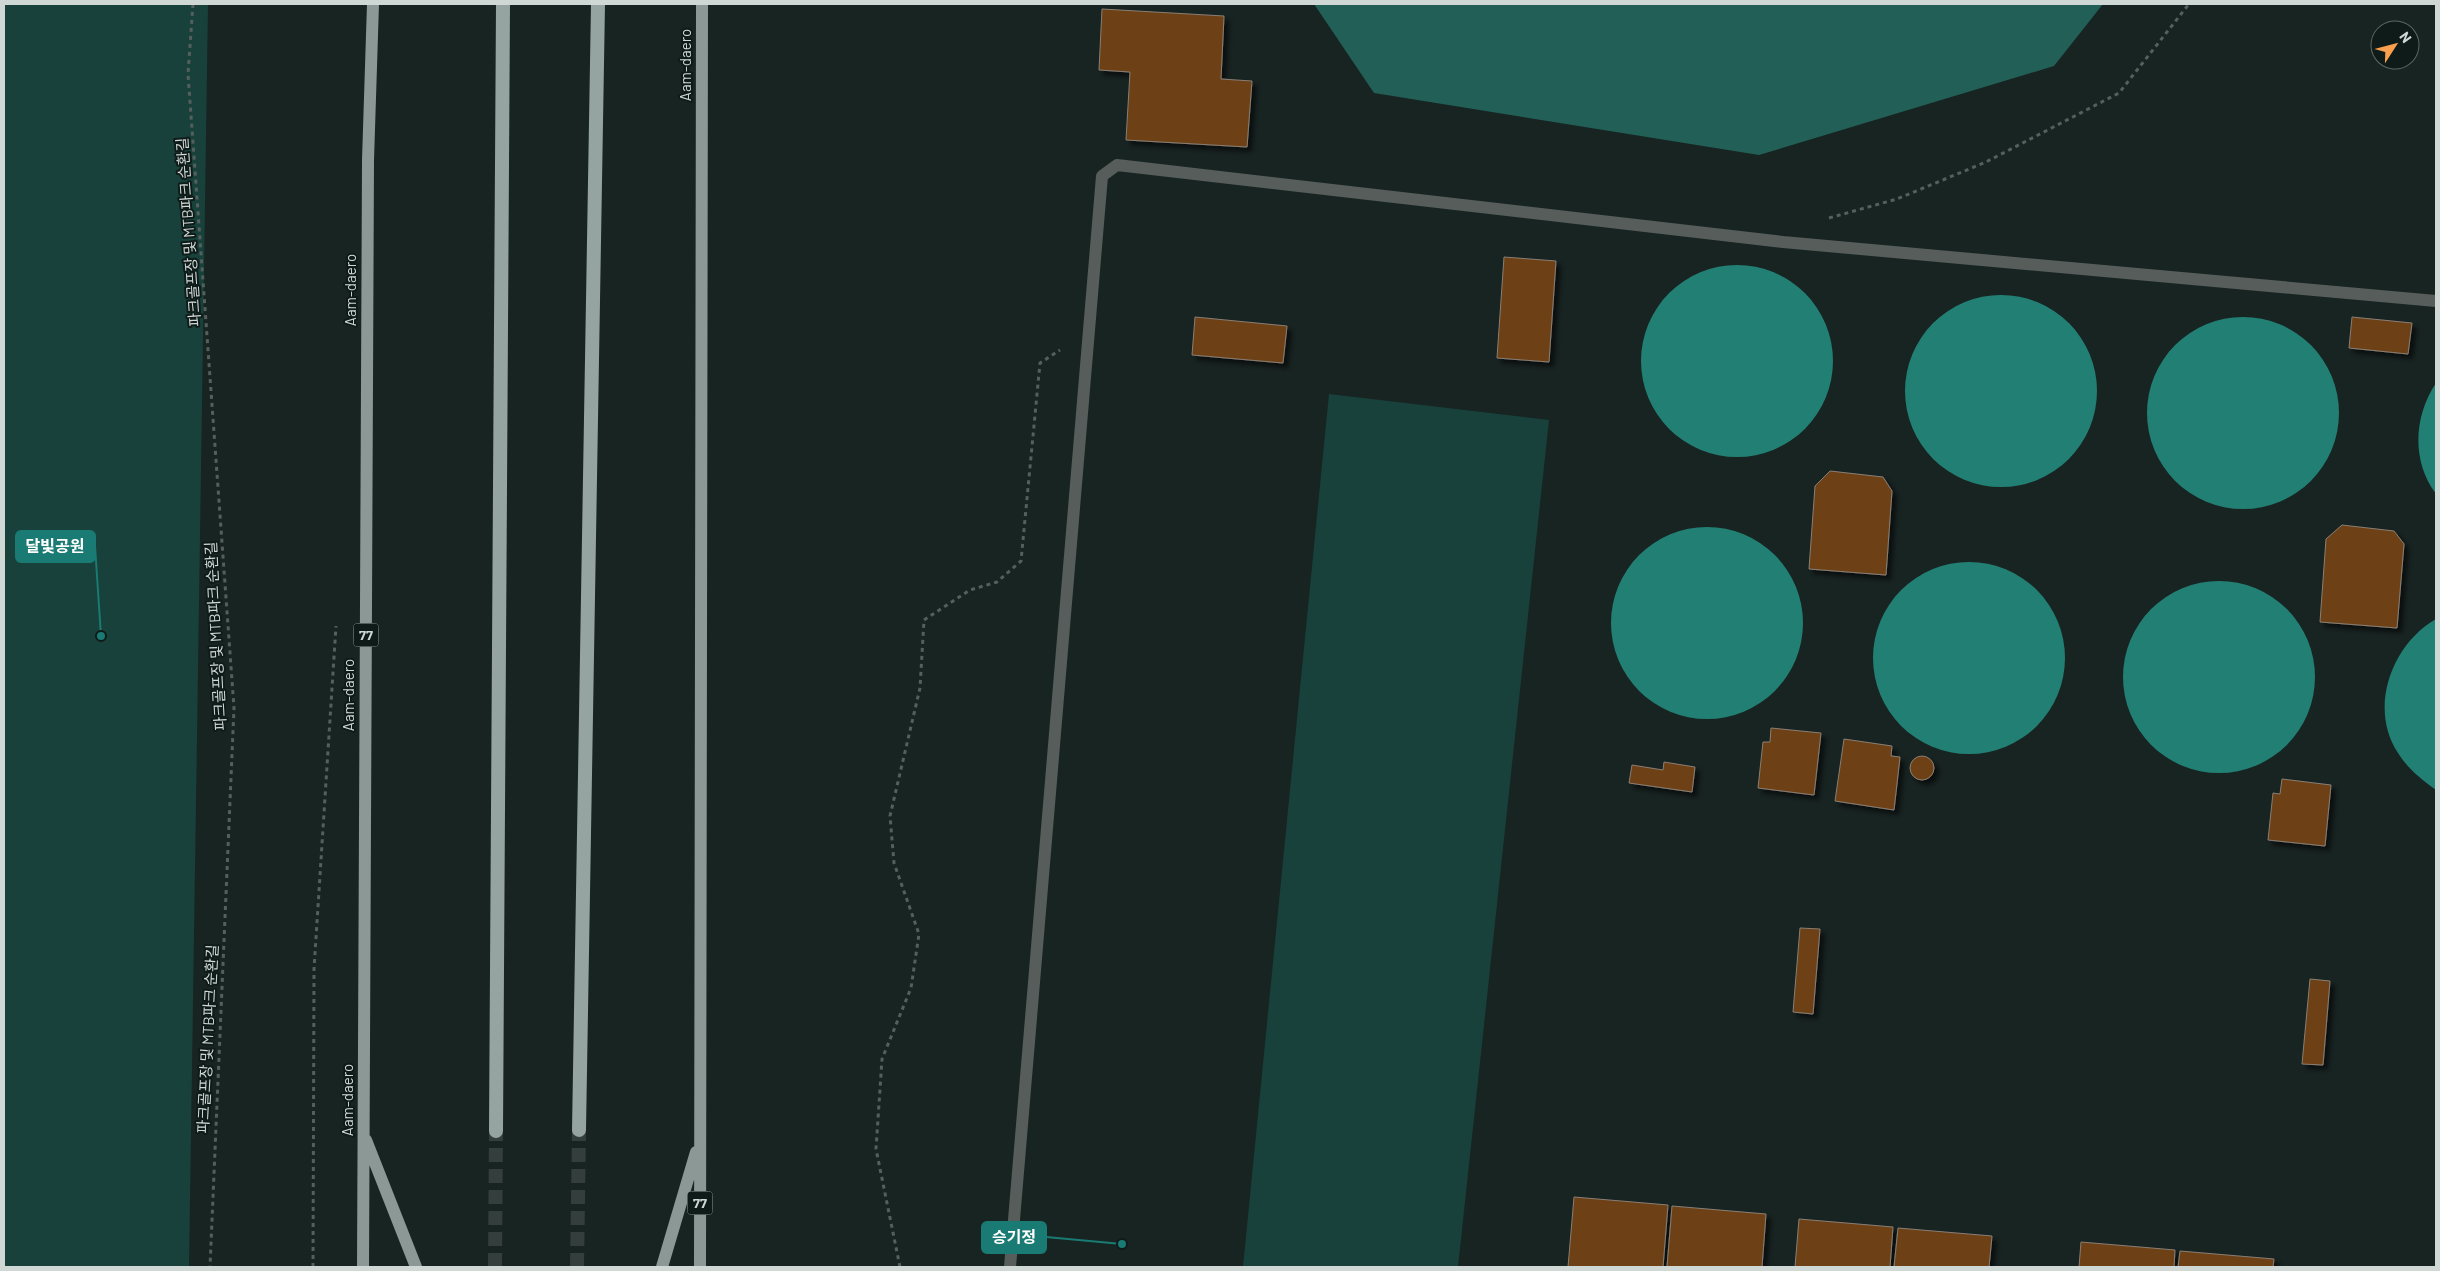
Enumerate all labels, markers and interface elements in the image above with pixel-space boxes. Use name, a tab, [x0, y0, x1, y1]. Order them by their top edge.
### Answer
north arrow	[2370, 20, 2420, 70]
text: N	[2396, 28, 2416, 46]
street label: Aam-daero	[676, 29, 694, 101]
street label: 파크골프장 및 MTB파크 순환길	[172, 137, 204, 327]
street label: Aam-daero	[341, 254, 359, 326]
callout: 달빛공원	[16, 531, 95, 562]
text: 달빛공원	[26, 536, 84, 555]
street label: 파크골프장 및 MTB파크 순환길	[201, 541, 229, 731]
road number: 77	[354, 624, 378, 646]
street label: Aam-daero	[339, 659, 357, 731]
street label: 파크골프장 및 MTB파크 순환길	[193, 944, 221, 1134]
street label: Aam-daero	[338, 1064, 356, 1136]
road number: 77	[688, 1192, 712, 1214]
callout: 승기정	[982, 1222, 1046, 1253]
text: 승기정	[992, 1227, 1036, 1246]

